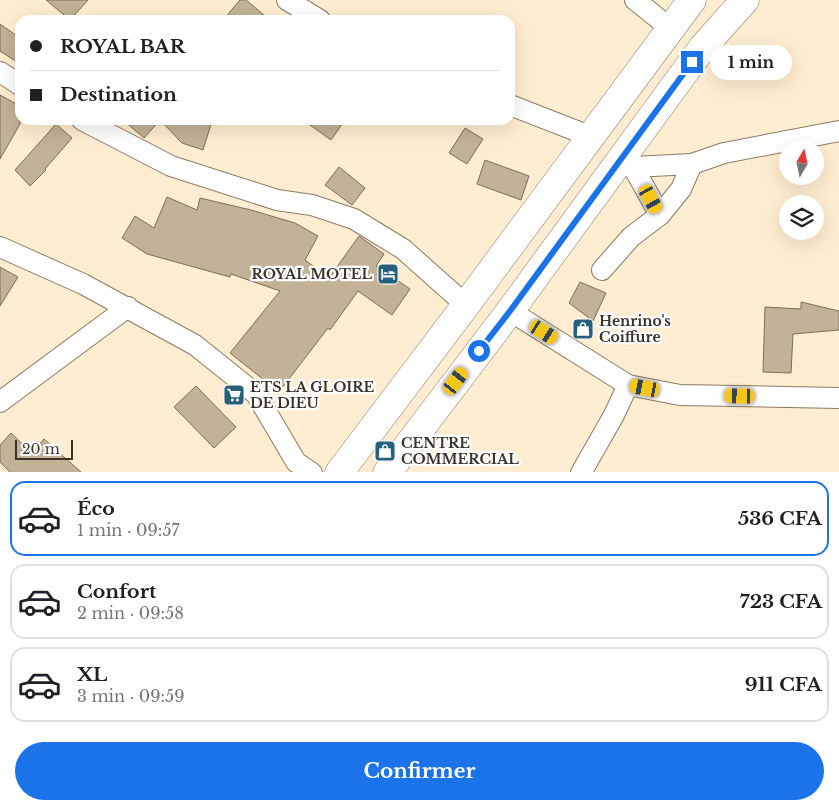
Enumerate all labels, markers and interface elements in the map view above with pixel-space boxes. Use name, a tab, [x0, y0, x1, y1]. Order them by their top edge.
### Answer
text: ROYAL BAR	[60, 35, 185, 58]
callout: 1 min	[710, 44, 792, 80]
route end	[681, 51, 703, 73]
text: 1 min	[728, 52, 774, 72]
text: Destination	[60, 83, 177, 106]
north arrow	[779, 140, 824, 185]
map controls	[779, 140, 824, 240]
car	[637, 182, 664, 216]
button: layers	[779, 195, 824, 240]
hotel icon: ROYAL MOTEL	[376, 262, 400, 286]
place label: ROYAL MOTEL	[252, 265, 372, 283]
place label: Henrino's Coiffure	[599, 312, 671, 346]
shop icon: Henrino's Coiffure	[571, 317, 595, 341]
car	[527, 318, 560, 346]
route start	[468, 340, 490, 362]
car	[440, 365, 471, 397]
place label: ETS LA GLOIRE DE DIEU	[250, 378, 375, 412]
car	[628, 378, 661, 398]
supermarket icon: ETS LA GLOIRE DE DIEU	[222, 383, 246, 407]
car	[724, 388, 755, 404]
place label: CENTRE COMMERCIAL	[401, 434, 519, 468]
scale bar	[15, 438, 72, 461]
shop icon: CENTRE COMMERCIAL	[373, 439, 397, 463]
text: 20 m	[22, 440, 60, 458]
icon: car	[17, 496, 62, 541]
text: Éco	[77, 497, 115, 520]
text: 536 CFA	[738, 507, 822, 530]
text: 1 min · 09:57	[77, 520, 180, 540]
icon: car	[17, 579, 62, 624]
text: Confort	[77, 580, 156, 603]
text: 723 CFA	[740, 590, 822, 613]
text: 2 min · 09:58	[77, 603, 184, 623]
icon: car	[17, 662, 62, 707]
text: XL	[77, 663, 107, 686]
text: 911 CFA	[745, 673, 822, 696]
text: 3 min · 09:59	[77, 686, 185, 706]
button: Confirmer	[15, 742, 824, 800]

